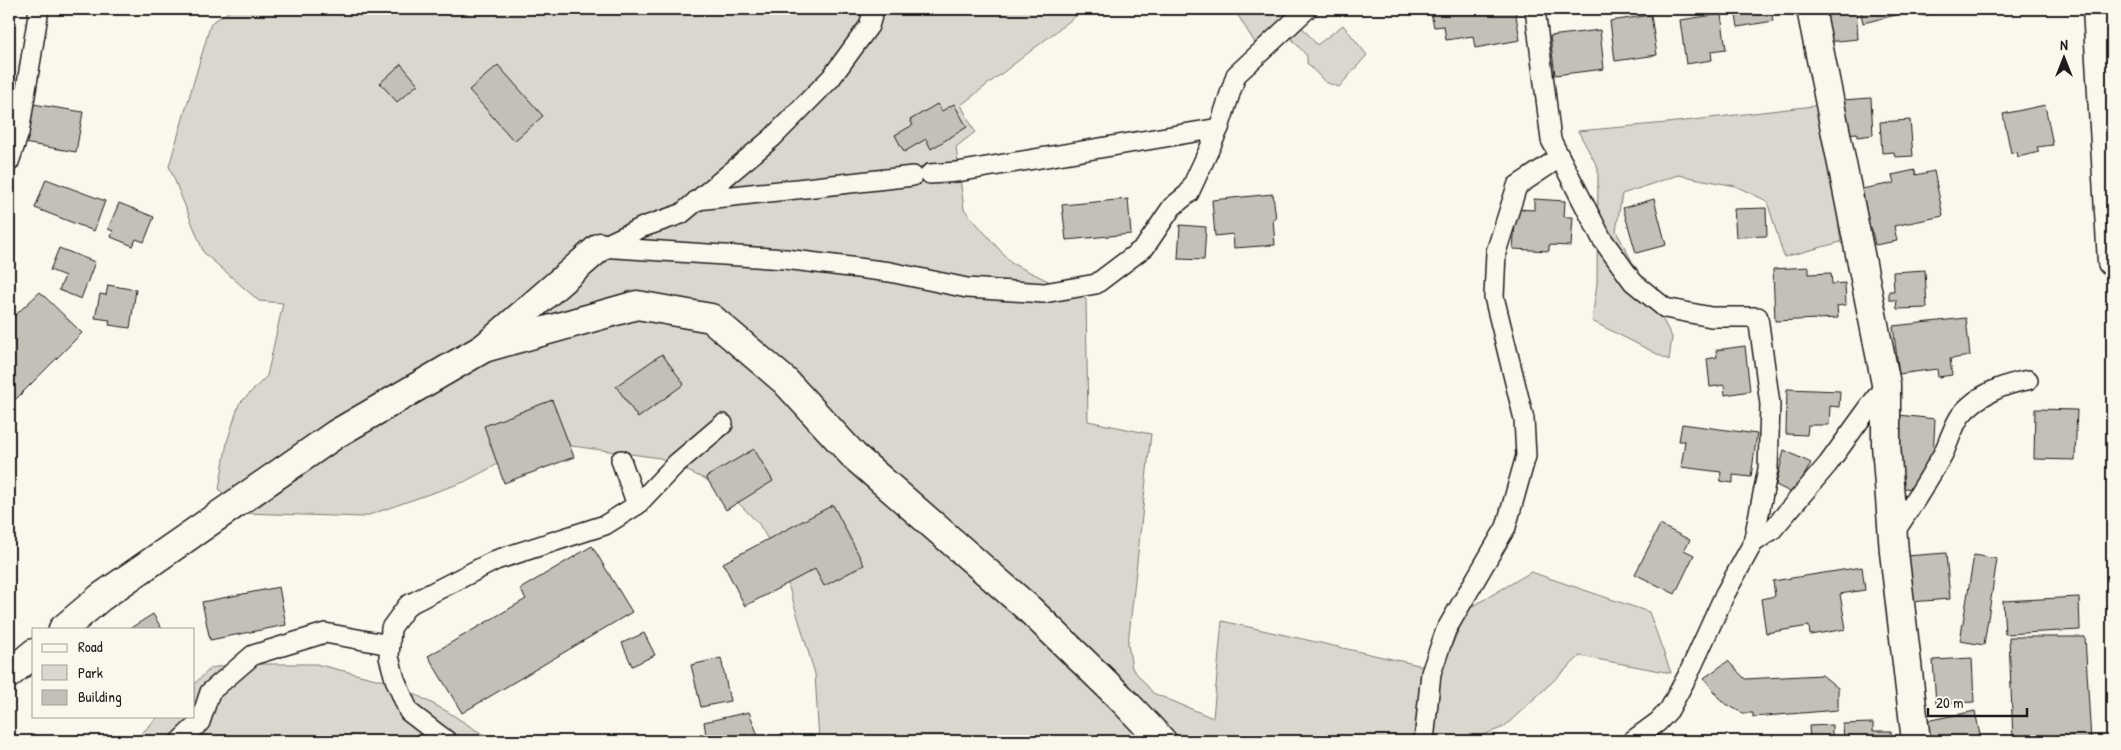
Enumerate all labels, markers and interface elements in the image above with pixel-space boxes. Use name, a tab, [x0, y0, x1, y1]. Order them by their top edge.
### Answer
north arrow	[2038, 32, 2088, 82]
text: N	[2060, 35, 2068, 54]
legend	[32, 628, 195, 718]
text: Road	[78, 636, 103, 657]
text: Park	[78, 662, 103, 683]
scale bar	[1928, 685, 2027, 717]
text: Building	[78, 686, 122, 707]
text: 20 m	[1936, 692, 1963, 713]

